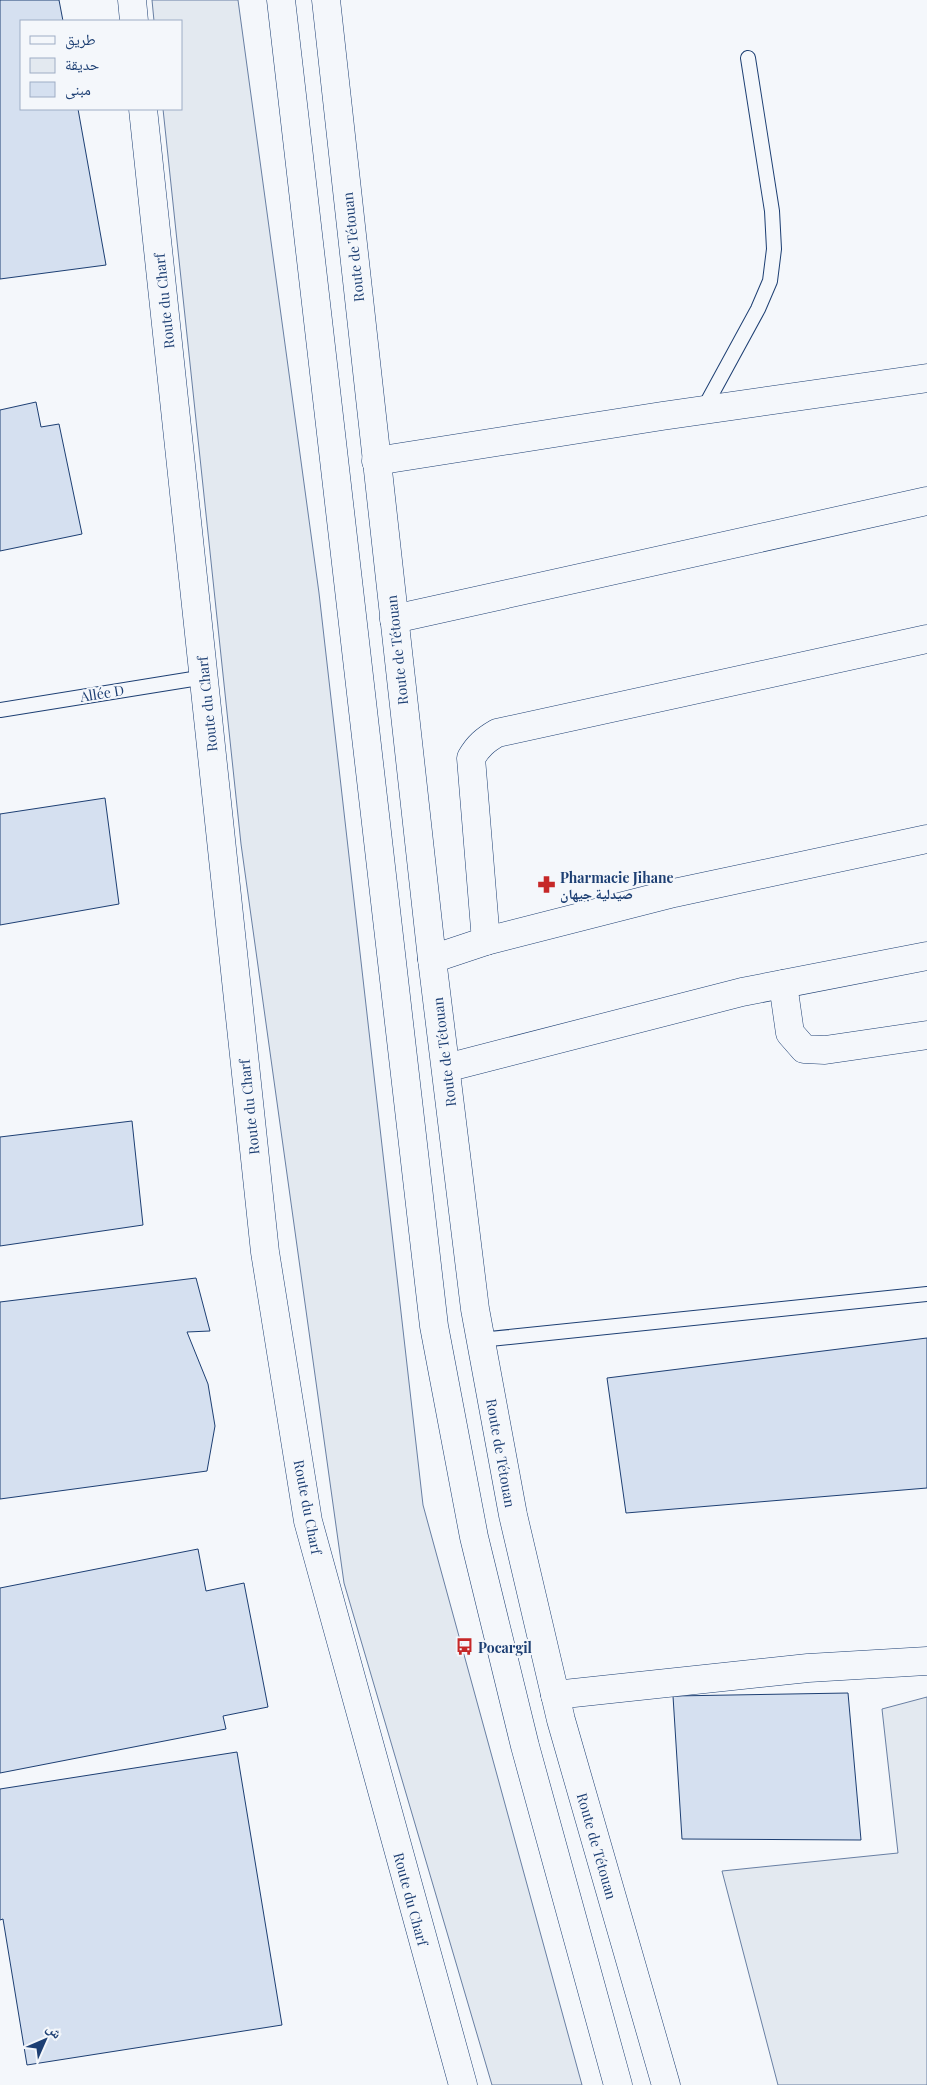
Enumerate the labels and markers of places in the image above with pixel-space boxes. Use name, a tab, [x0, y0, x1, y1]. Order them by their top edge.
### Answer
place label: Pharmacie Jihane صيدلية جيهان	[560, 868, 674, 903]
pharmacy icon: Pharmacie Jihane صيدلية جيهان	[536, 875, 556, 895]
bus stop icon: Pocargil	[454, 1637, 474, 1657]
place label: Pocargil	[478, 1638, 533, 1657]

